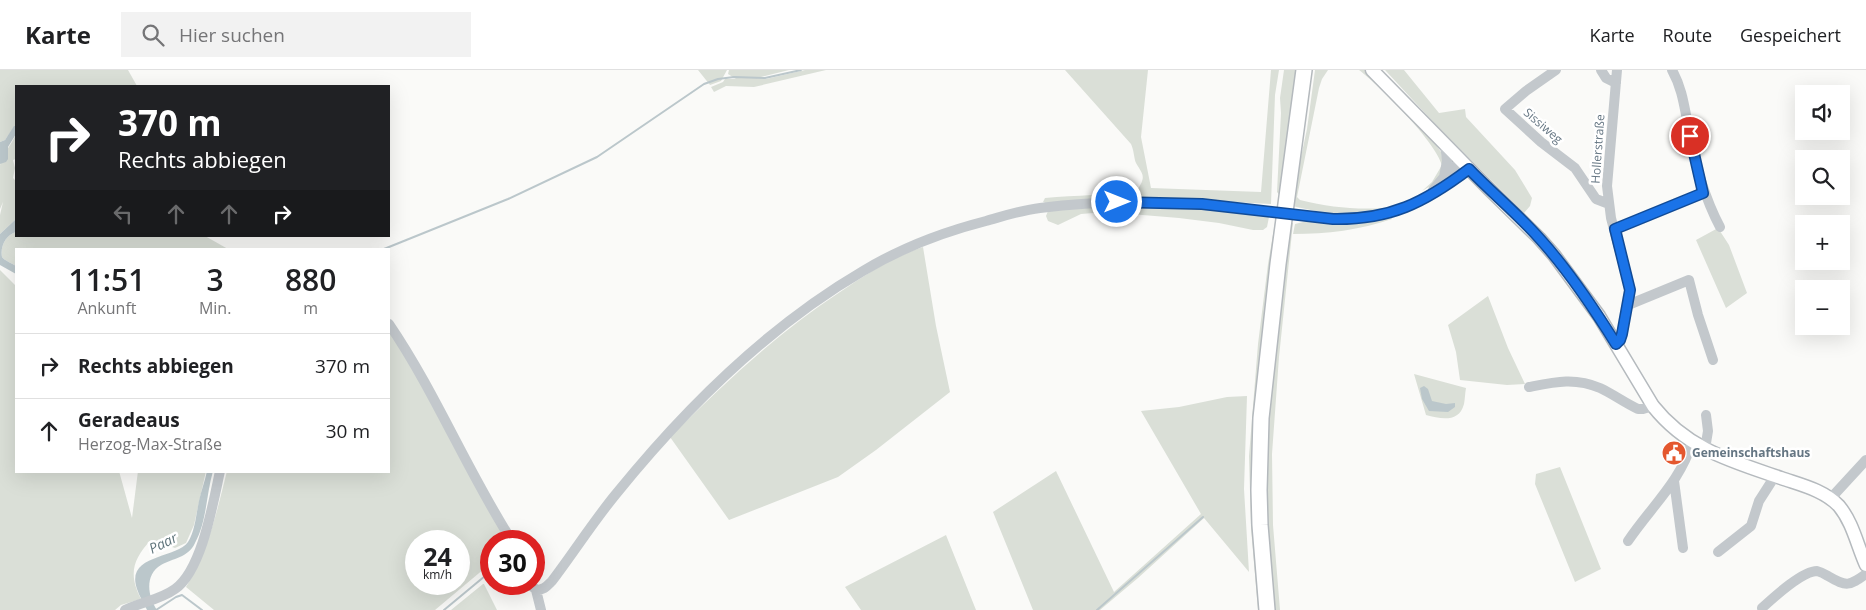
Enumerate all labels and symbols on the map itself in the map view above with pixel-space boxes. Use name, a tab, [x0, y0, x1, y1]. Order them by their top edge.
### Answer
street label: Sissiweg	[1520, 104, 1567, 148]
street label: Hollerstraße	[1587, 113, 1608, 184]
pin	[1669, 115, 1711, 157]
position arrow	[1090, 175, 1142, 227]
public building icon: Gemeinschaftshaus	[1661, 440, 1687, 466]
place label: Gemeinschaftshaus	[1692, 444, 1810, 461]
water label: Paar	[145, 527, 181, 558]
speed limit sign: 30	[480, 530, 545, 595]

